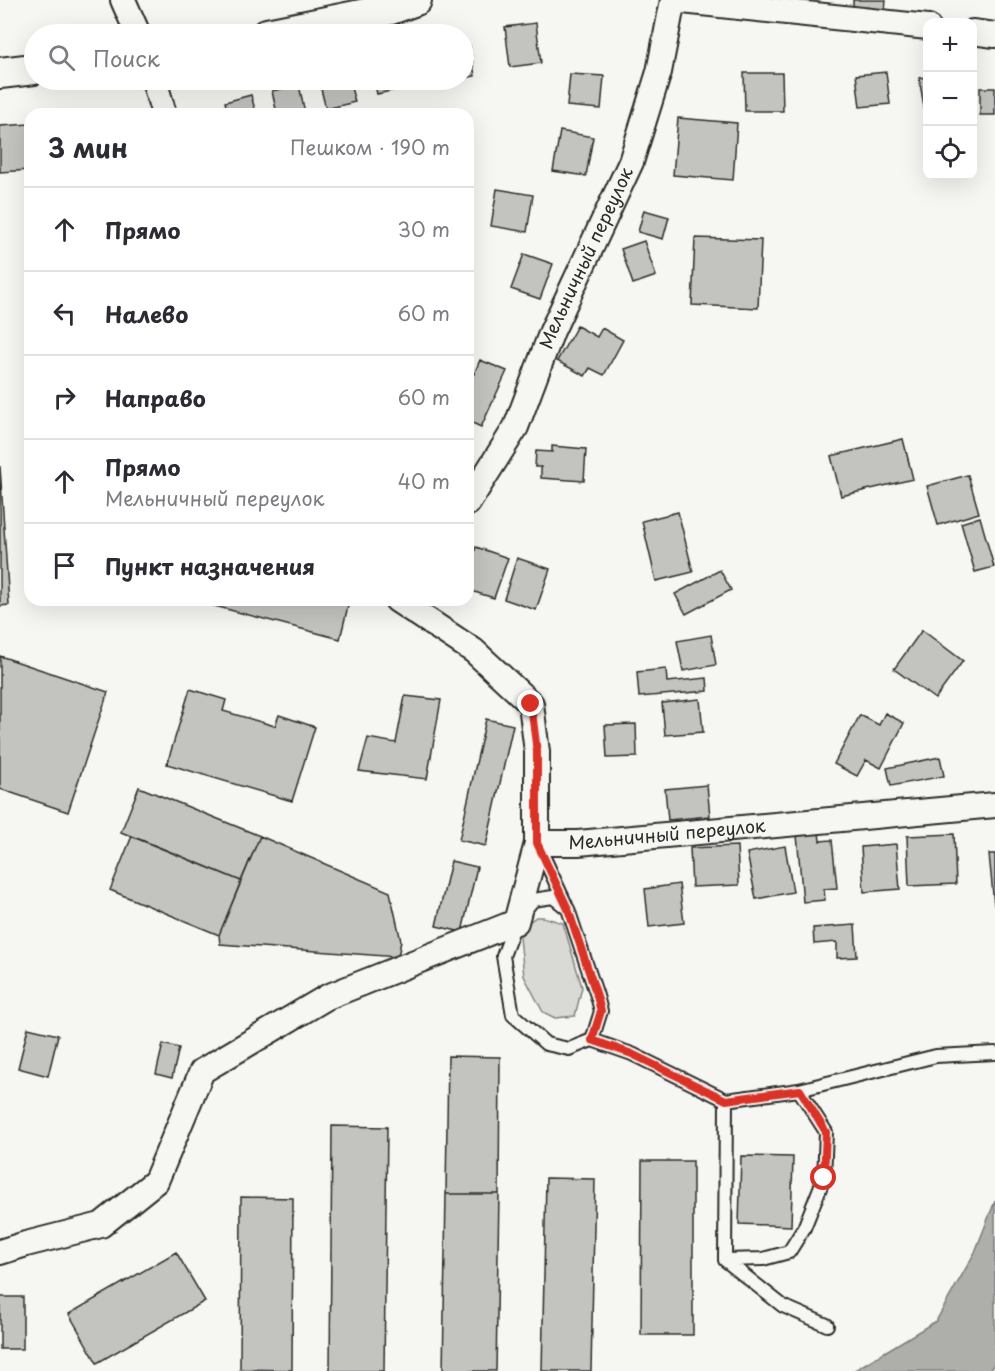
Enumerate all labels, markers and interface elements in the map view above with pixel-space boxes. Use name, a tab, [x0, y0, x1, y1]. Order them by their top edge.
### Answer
map controls	[923, 18, 977, 180]
button: +	[923, 18, 977, 72]
search box	[24, 24, 474, 90]
icon: search	[45, 41, 78, 74]
text: Поиск	[93, 41, 160, 74]
button: −	[923, 72, 977, 126]
button: locate	[923, 126, 977, 180]
text: 3 мин	[48, 128, 128, 167]
text: Пешком · 190 m	[290, 132, 450, 162]
street label: Мельничный переулок	[532, 162, 639, 352]
icon: ahead	[48, 213, 81, 246]
text: Прямо	[105, 213, 180, 246]
text: 30 m	[397, 214, 450, 244]
icon: left	[48, 297, 81, 330]
text: Налево	[105, 297, 188, 330]
text: 60 m	[398, 298, 450, 328]
icon: right	[48, 381, 81, 414]
text: Направо	[105, 381, 206, 414]
text: 60 m	[398, 382, 450, 412]
text: Прямо	[105, 450, 180, 483]
icon: ahead	[48, 465, 81, 498]
text: 40 m	[398, 466, 450, 496]
text: Мельничный переулок	[105, 483, 324, 513]
icon: arrive	[48, 549, 81, 582]
text: Пункт назначения	[105, 549, 315, 582]
route end	[517, 690, 543, 716]
street label: Мельничный переулок	[569, 811, 767, 855]
route start	[810, 1164, 836, 1190]

